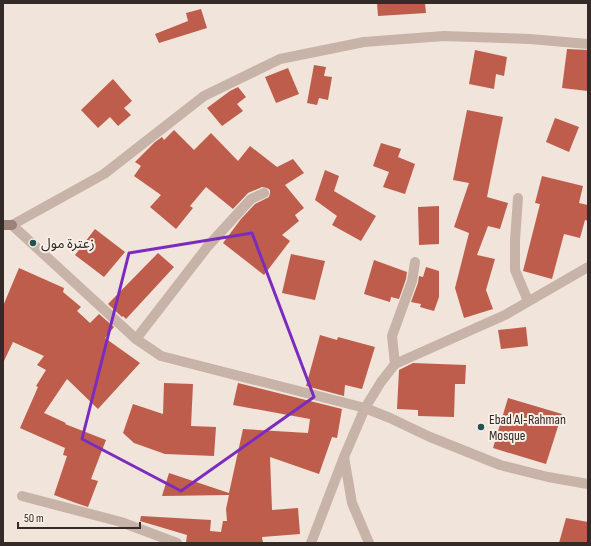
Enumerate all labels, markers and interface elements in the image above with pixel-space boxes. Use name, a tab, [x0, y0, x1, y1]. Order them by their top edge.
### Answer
place label: زعترة مول	[41, 235, 95, 252]
marker: زعترة مول	[28, 238, 38, 248]
place label: Ebad Al-Rahman Mosque	[489, 411, 566, 444]
marker: Ebad Al-Rahman Mosque	[476, 422, 486, 432]
scale bar	[18, 504, 140, 530]
text: 50 m	[24, 511, 44, 526]

